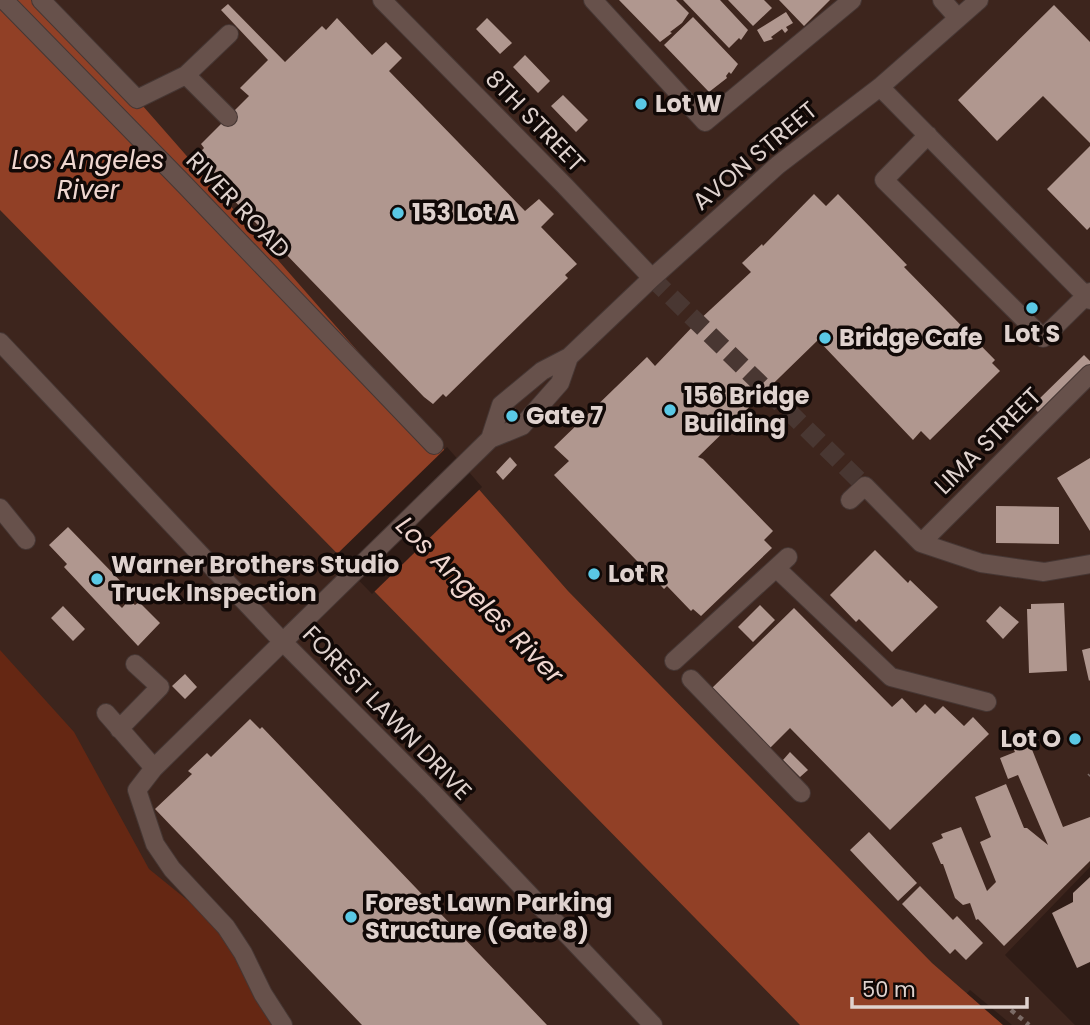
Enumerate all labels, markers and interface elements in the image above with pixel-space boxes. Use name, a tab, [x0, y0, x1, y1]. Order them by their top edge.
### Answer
street label: 8TH STREET	[478, 62, 593, 179]
place label: Lot W	[655, 87, 722, 120]
street label: AVON STREET	[685, 94, 824, 218]
marker: Lot W	[633, 96, 649, 112]
water label: Los Angeles River	[11, 142, 165, 208]
street label: RIVER ROAD	[179, 144, 298, 265]
place label: 153 Lot A	[412, 196, 516, 229]
marker: 153 Lot A	[390, 205, 406, 221]
marker: Lot S	[1024, 300, 1040, 316]
place label: Lot S	[1004, 317, 1060, 350]
place label: Bridge Cafe	[839, 321, 983, 354]
marker: Bridge Cafe	[817, 330, 833, 346]
place label: 156 Bridge Building	[684, 379, 810, 440]
street label: LIMA STREET	[927, 380, 1048, 501]
place label: Gate 7	[526, 399, 603, 432]
marker: 156 Bridge Building	[662, 402, 678, 418]
marker: Gate 7	[504, 408, 520, 424]
water label: Los Angeles River	[388, 508, 573, 693]
place label: Warner Brothers Studio Truck Inspection	[111, 548, 399, 609]
place label: Lot R	[608, 557, 665, 590]
marker: Lot R	[586, 566, 602, 582]
marker: Warner Brothers Studio Truck Inspection	[89, 571, 105, 587]
street label: FOREST LAWN DRIVE	[295, 618, 479, 807]
place label: Lot O	[1001, 722, 1061, 755]
marker: Lot O	[1067, 731, 1083, 747]
place label: Forest Lawn Parking Structure (Gate 8)	[365, 886, 612, 947]
marker: Forest Lawn Parking Structure (Gate 8)	[343, 909, 359, 925]
scale bar	[852, 965, 1027, 1009]
text: 50 m	[862, 975, 916, 1004]

